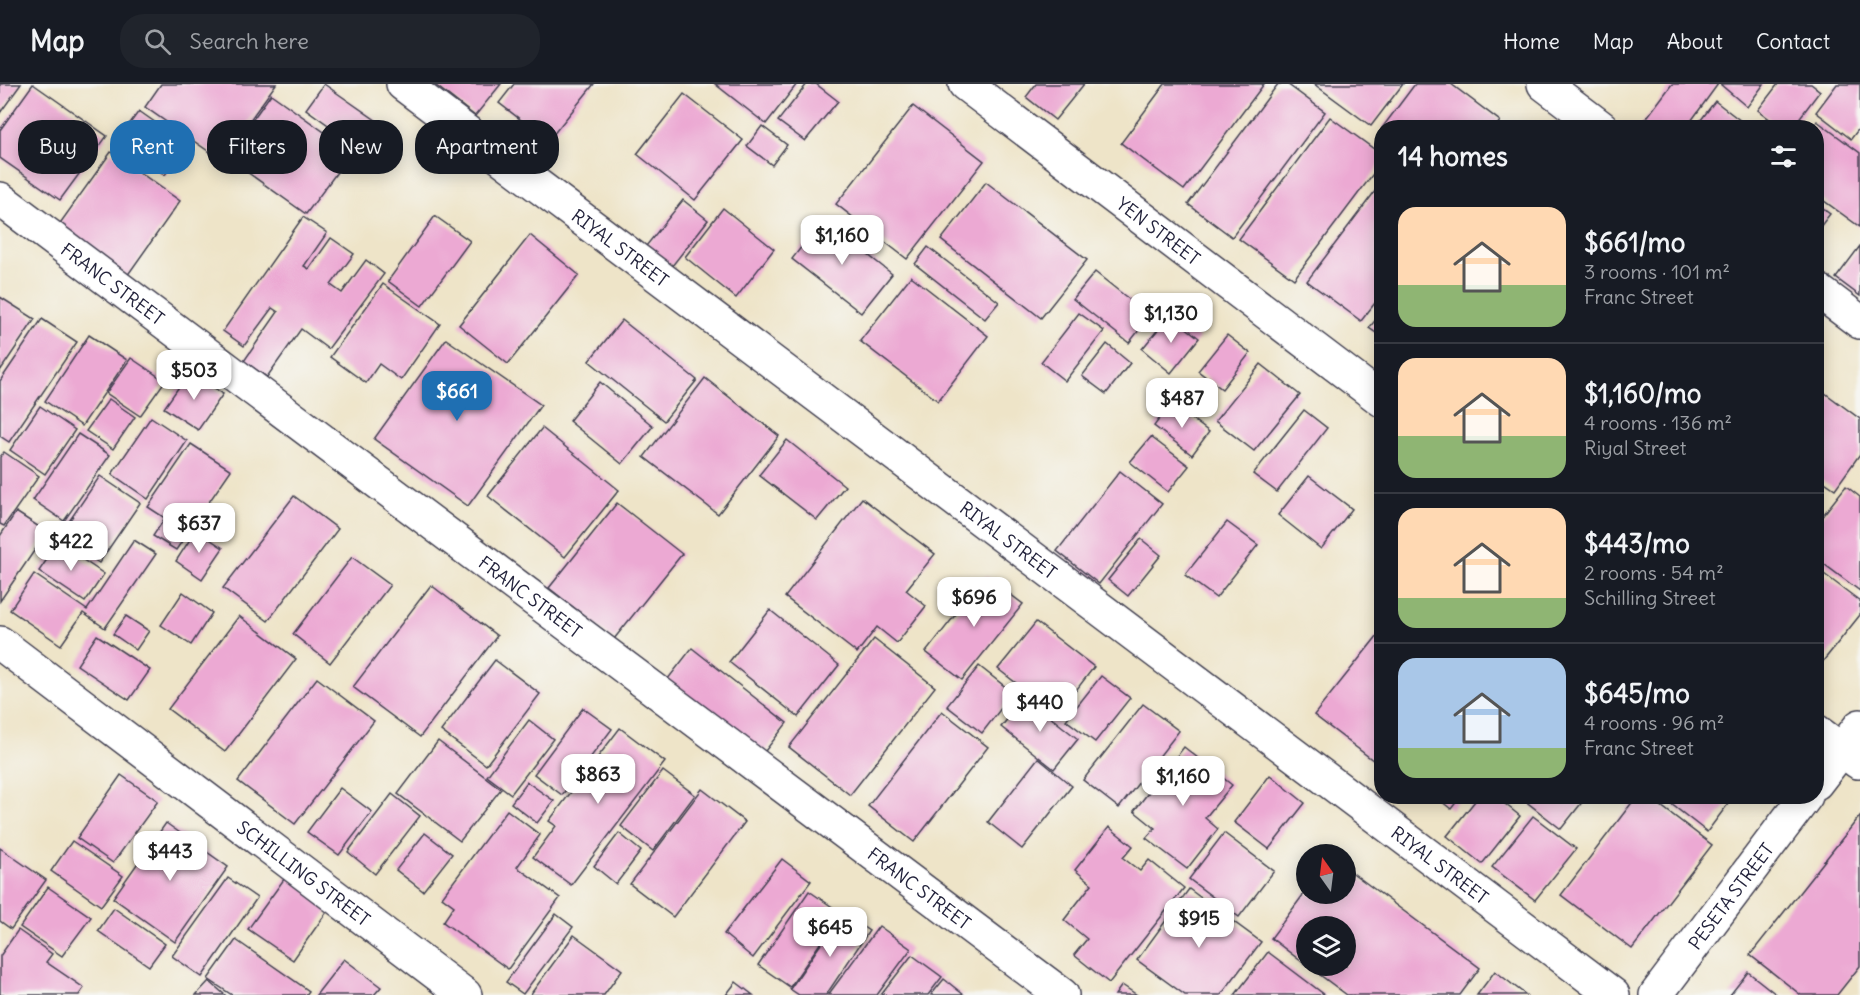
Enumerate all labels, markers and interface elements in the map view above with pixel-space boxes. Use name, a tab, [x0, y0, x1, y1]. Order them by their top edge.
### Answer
search box	[120, 14, 540, 68]
text: Map	[30, 23, 84, 59]
icon: search	[141, 25, 174, 58]
text: Search here	[189, 27, 309, 55]
text: Home	[1503, 28, 1560, 55]
text: Map	[1593, 28, 1634, 55]
text: About	[1667, 28, 1723, 55]
text: Contact	[1756, 28, 1830, 55]
chip: Buy	[18, 120, 98, 174]
chip: Rent	[110, 120, 195, 174]
chip: Filters	[207, 120, 307, 174]
chip: New	[319, 120, 403, 174]
chip: Apartment	[415, 120, 559, 174]
text: 14 homes	[1398, 140, 1508, 173]
icon: filters	[1767, 140, 1800, 173]
street label: YEN STREET	[1112, 192, 1205, 270]
street label: RIYAL STREET	[567, 204, 673, 292]
pin: $1,160	[793, 215, 891, 266]
text: $1,160	[815, 222, 869, 247]
text: $661/mo	[1584, 226, 1685, 259]
icon: home	[1446, 231, 1518, 303]
street label: FRANC STREET	[57, 237, 169, 330]
text: 3 rooms · 101 m²	[1584, 259, 1730, 284]
text: Franc Street	[1584, 284, 1694, 309]
pin: $1,130	[1122, 293, 1220, 344]
text: $1,130	[1144, 300, 1198, 325]
pin: $503	[158, 350, 230, 401]
text: $503	[170, 357, 218, 382]
pin: $661	[421, 371, 493, 422]
text: $1,160/mo	[1584, 377, 1701, 410]
text: $661	[436, 378, 478, 403]
pin: $487	[1146, 378, 1218, 429]
icon: home	[1446, 382, 1518, 454]
text: $487	[1160, 385, 1204, 410]
text: 4 rooms · 136 m²	[1584, 410, 1732, 435]
text: Riyal Street	[1584, 435, 1687, 460]
street label: RIYAL STREET	[955, 496, 1062, 584]
pin: $637	[163, 503, 235, 554]
text: $637	[177, 510, 221, 535]
pin: $422	[35, 521, 107, 572]
text: $443/mo	[1584, 527, 1690, 560]
text: $422	[49, 528, 93, 553]
icon: home	[1446, 532, 1518, 604]
street label: FRANC STREET	[474, 550, 587, 643]
text: 2 rooms · 54 m²	[1584, 560, 1724, 585]
pin: $696	[938, 577, 1010, 628]
text: $696	[951, 584, 997, 609]
text: Schilling Street	[1584, 585, 1716, 610]
text: $645/mo	[1584, 677, 1690, 710]
pin: $440	[1004, 682, 1076, 733]
icon: home	[1446, 682, 1518, 754]
text: $440	[1016, 689, 1064, 714]
text: 4 rooms · 96 m²	[1584, 710, 1724, 735]
text: Franc Street	[1584, 735, 1694, 760]
pin: $863	[562, 754, 634, 805]
pin: $1,160	[1134, 756, 1232, 807]
text: $863	[575, 761, 621, 786]
text: $1,160	[1156, 763, 1210, 788]
street label: SCHILLING STREET	[233, 815, 375, 931]
street label: RIYAL STREET	[1387, 821, 1493, 909]
pin: $443	[134, 831, 206, 882]
text: $443	[147, 838, 193, 863]
street label: PESETA STREET	[1683, 838, 1778, 954]
street label: FRANC STREET	[863, 842, 976, 934]
north arrow	[1296, 844, 1356, 904]
map controls	[1296, 844, 1356, 976]
pin: $915	[1163, 898, 1235, 949]
text: $915	[1178, 905, 1220, 930]
pin: $645	[794, 907, 866, 958]
text: $645	[807, 914, 853, 939]
button: layers	[1296, 916, 1356, 976]

